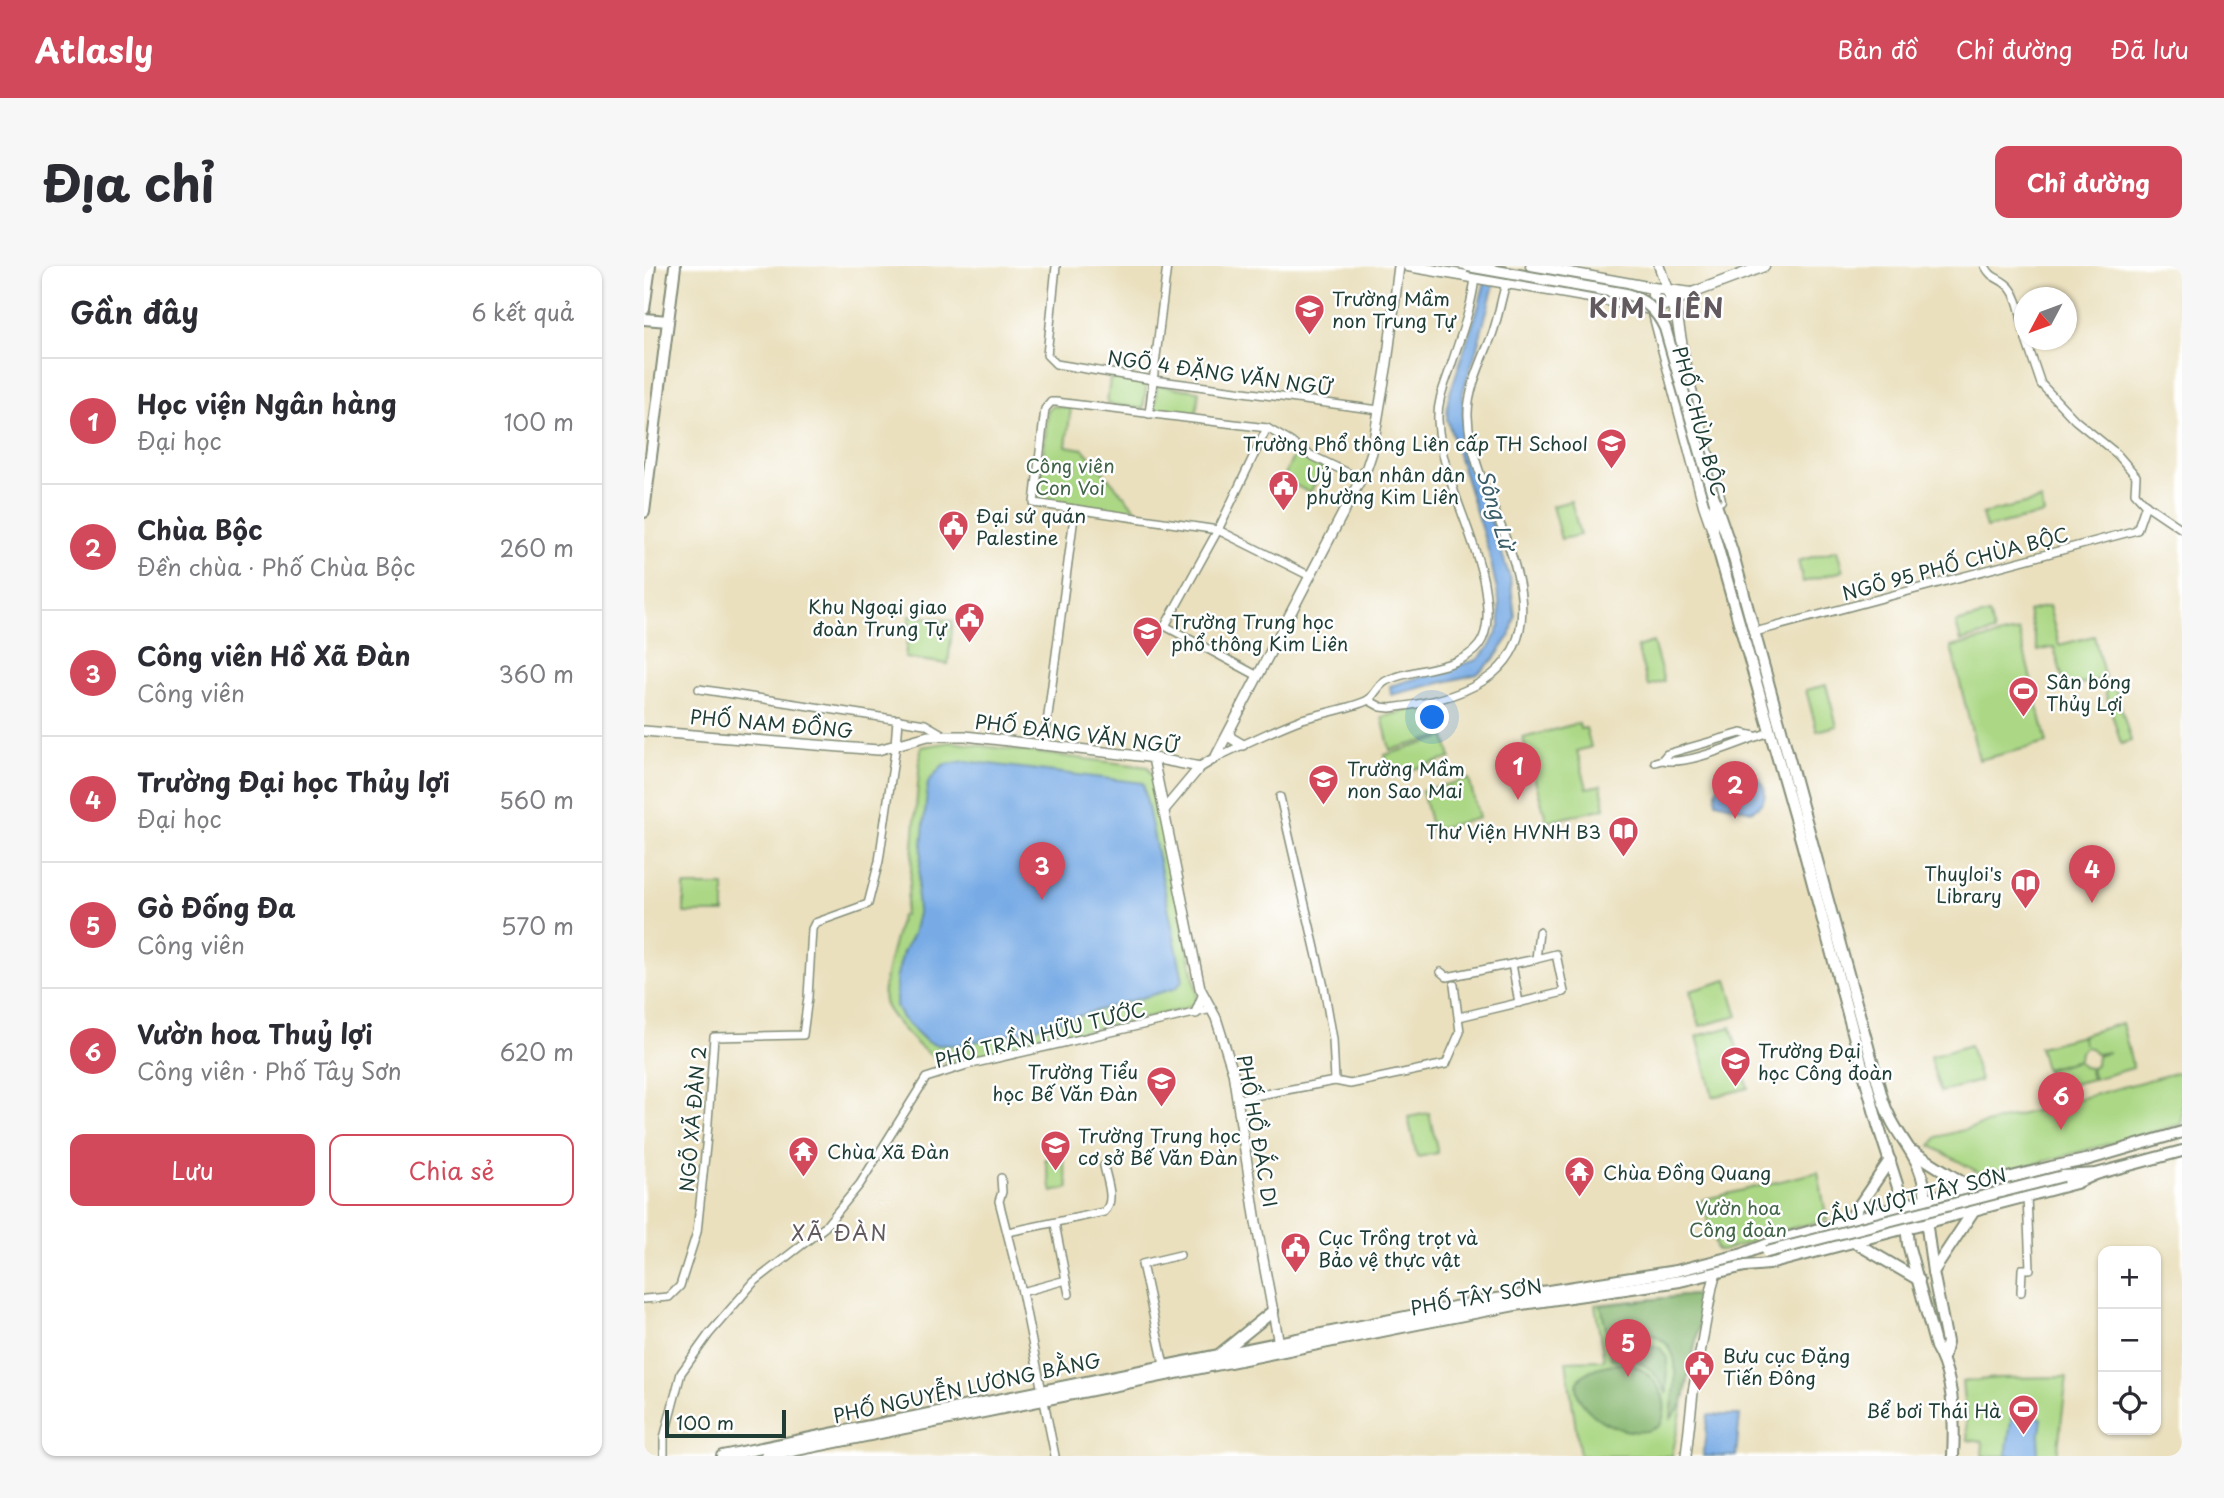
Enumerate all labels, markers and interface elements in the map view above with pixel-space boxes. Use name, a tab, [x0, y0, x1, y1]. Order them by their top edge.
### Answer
text: Atlasly	[35, 24, 153, 74]
text: Bản đồ	[1837, 31, 1918, 67]
text: Chỉ đường	[1956, 31, 2073, 67]
text: Đã lưu	[2111, 31, 2189, 67]
text: Địa chỉ	[42, 145, 214, 219]
button: Chỉ đường	[1995, 146, 2182, 218]
place label: Trường Mầm non Trung Tự	[1332, 284, 1457, 334]
north arrow	[2014, 287, 2077, 350]
district label: KIM LIÊN	[1589, 288, 1725, 327]
text: Gần đây	[70, 289, 199, 334]
school or university icon: Trường Mầm non Trung Tự	[1292, 292, 1326, 336]
text: 6 kết quả	[471, 294, 574, 329]
street label: NGÕ 4 ĐẶNG VĂN NGỮ	[1106, 342, 1336, 402]
street label: PHỐ CHÙA BỘC	[1667, 343, 1734, 499]
text: Học viện Ngân hàng	[137, 384, 397, 423]
text: 1	[88, 404, 99, 439]
text: 100 m	[504, 404, 574, 439]
text: Đại học	[137, 423, 222, 458]
school or university icon: Trường Phổ thông Liên cấp TH School	[1594, 426, 1628, 470]
place label: Trường Phổ thông Liên cấp TH School	[1243, 429, 1588, 457]
park label: Công viên Con Voi	[1025, 451, 1115, 501]
place label: Uỷ ban nhân dân phường Kim Liên	[1306, 460, 1465, 510]
water label: Sông Lừ	[1470, 465, 1526, 557]
public building icon: Uỷ ban nhân dân phường Kim Liên	[1266, 468, 1300, 512]
place label: Đại sứ quán Palestine	[976, 501, 1086, 551]
public building icon: Đại sứ quán Palestine	[936, 509, 970, 553]
text: Chùa Bộc	[137, 510, 263, 549]
street label: NGÕ 95 PHỐ CHÙA BỘC	[1839, 519, 2071, 607]
text: 2	[85, 530, 101, 565]
text: 260 m	[499, 530, 574, 565]
text: Đền chùa · Phố Chùa Bộc	[137, 549, 415, 584]
place label: Khu Ngoại giao đoàn Trung Tự	[808, 592, 948, 642]
public building icon: Khu Ngoại giao đoàn Trung Tự	[953, 600, 987, 644]
place label: Trường Trung học phổ thông Kim Liên	[1171, 607, 1349, 657]
school or university icon: Trường Trung học phổ thông Kim Liên	[1131, 615, 1165, 659]
text: Công viên Hồ Xã Đàn	[137, 636, 411, 675]
text: 3	[85, 656, 101, 691]
text: 360 m	[499, 656, 574, 691]
place label: Sân bóng Thủy Lợi	[2046, 667, 2131, 717]
text: Công viên	[137, 675, 245, 710]
sports icon: Sân bóng Thủy Lợi	[2006, 675, 2040, 719]
your location	[1415, 700, 1449, 734]
street label: PHỐ NAM ĐỒNG	[689, 702, 855, 744]
street label: PHỐ ĐẶNG VĂN NGỮ	[974, 707, 1182, 760]
pin: 1	[1495, 742, 1541, 800]
place label: Trường Mầm non Sao Mai	[1347, 754, 1465, 804]
pin: 2	[1712, 761, 1758, 819]
text: Trường Đại học Thủy lợi	[137, 762, 450, 801]
school or university icon: Trường Mầm non Sao Mai	[1307, 762, 1341, 806]
text: 4	[85, 782, 101, 817]
text: 560 m	[499, 782, 574, 817]
text: Đại học	[137, 801, 222, 836]
library icon: Thư Viện HVNH B3	[1607, 814, 1641, 858]
place label: Thư Viện HVNH B3	[1426, 817, 1601, 845]
pin: 3	[1019, 842, 1065, 900]
pin: 4	[2069, 845, 2115, 903]
place label: Thuyloi's Library	[1924, 859, 2002, 909]
library icon: Thuyloi's Library	[2008, 867, 2042, 911]
text: Gò Đống Đa	[137, 888, 296, 927]
text: 5	[86, 908, 100, 943]
text: 570 m	[501, 908, 574, 943]
text: Công viên	[137, 927, 245, 962]
street label: PHỐ TRẦN HỮU TƯỚC	[932, 994, 1148, 1074]
text: Vườn hoa Thuỷ lợi	[137, 1014, 373, 1053]
text: 6	[85, 1034, 101, 1069]
text: 620 m	[500, 1034, 574, 1069]
place label: Trường Đại học Công đoàn	[1758, 1036, 1893, 1086]
school or university icon: Trường Đại học Công đoàn	[1718, 1044, 1752, 1088]
street label: NGÕ XÃ ĐÀN 2	[672, 1045, 712, 1193]
street label: PHỐ HỒ ĐẮC DI	[1231, 1052, 1287, 1209]
text: Công viên · Phố Tây Sơn	[137, 1053, 402, 1088]
place label: Trường Tiểu học Bế Văn Đàn	[993, 1057, 1138, 1107]
school or university icon: Trường Tiểu học Bế Văn Đàn	[1144, 1065, 1178, 1109]
pin: 6	[2038, 1072, 2084, 1130]
place label: Trường Trung học cơ sở Bế Văn Đàn	[1078, 1121, 1241, 1171]
school or university icon: Trường Trung học cơ sở Bế Văn Đàn	[1038, 1129, 1072, 1173]
button: Lưu	[70, 1134, 315, 1206]
button: Chia sẻ	[329, 1134, 574, 1206]
temple icon: Chùa Xã Đàn	[787, 1134, 821, 1178]
place label: Chùa Xã Đàn	[827, 1137, 949, 1165]
temple icon: Chùa Đồng Quang	[1563, 1155, 1597, 1199]
place label: Chùa Đồng Quang	[1603, 1158, 1771, 1186]
street label: CẦU VƯỢT TÂY SƠN	[1813, 1160, 2009, 1234]
park label: Vườn hoa Công đoàn	[1689, 1193, 1787, 1243]
district label: XÃ ĐÀN	[791, 1216, 889, 1248]
place label: Cục Trồng trọt và Bảo vệ thực vật	[1318, 1223, 1478, 1273]
public building icon: Cục Trồng trọt và Bảo vệ thực vật	[1278, 1231, 1312, 1275]
map controls	[2098, 1246, 2161, 1435]
button: +	[2098, 1246, 2161, 1309]
street label: PHỐ TÂY SƠN	[1408, 1271, 1544, 1321]
button: −	[2098, 1309, 2161, 1372]
pin: 5	[1605, 1319, 1651, 1377]
place label: Bưu cục Đặng Tiến Đông	[1723, 1341, 1850, 1391]
street label: PHỐ NGUYỄN LƯƠNG BẰNG	[830, 1343, 1104, 1429]
public building icon: Bưu cục Đặng Tiến Đông	[1683, 1349, 1717, 1393]
button: locate	[2098, 1372, 2161, 1435]
sports icon: Bể bơi Thái Hà	[2007, 1393, 2041, 1437]
place label: Bể bơi Thái Hà	[1866, 1396, 2001, 1424]
scale bar	[665, 1407, 786, 1439]
text: 100 m	[676, 1408, 734, 1436]

